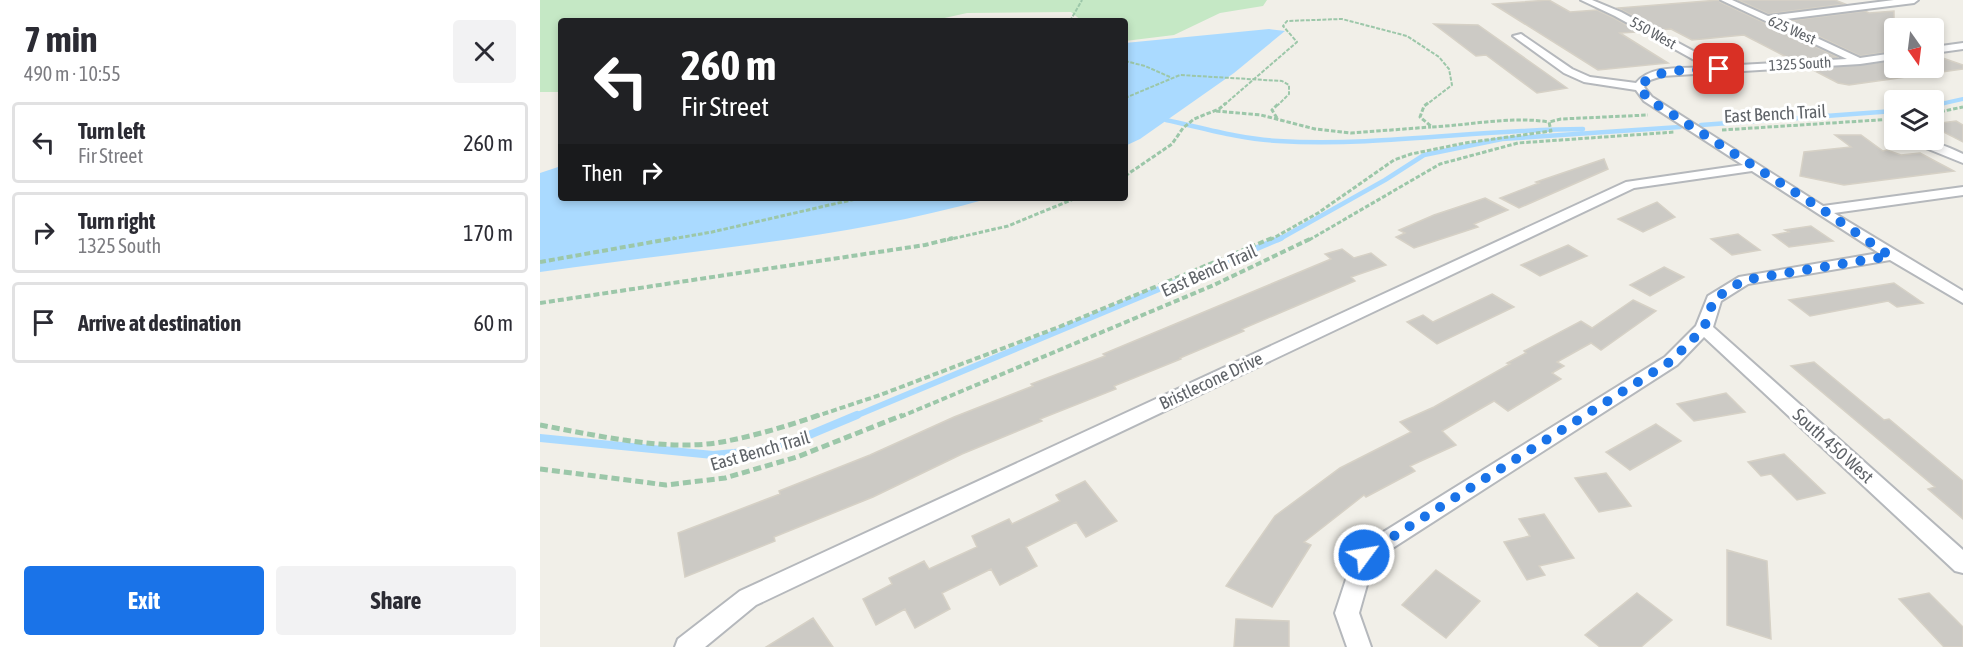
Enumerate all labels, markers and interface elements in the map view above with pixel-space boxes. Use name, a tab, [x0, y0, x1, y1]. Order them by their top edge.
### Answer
street label: 625 West	[1766, 12, 1819, 47]
street label: 550 West	[1627, 13, 1679, 52]
text: 7 min	[24, 18, 98, 60]
north arrow	[1884, 18, 1944, 78]
map controls	[1884, 18, 1944, 150]
button: close	[453, 20, 516, 83]
text: 260 m	[681, 41, 776, 89]
icon: left	[582, 42, 660, 120]
pin	[1693, 43, 1744, 94]
icon: arrive	[1702, 52, 1735, 85]
street label: 1325 South	[1768, 53, 1832, 74]
text: 490 m · 10:55	[24, 62, 121, 85]
button: layers	[1884, 90, 1944, 150]
text: Fir Street	[681, 91, 769, 122]
street label: East Bench Trail	[1723, 100, 1827, 127]
text: Turn left	[78, 118, 145, 144]
icon: left	[27, 126, 60, 159]
text: 260 m	[463, 130, 513, 156]
text: Fir Street	[78, 144, 143, 167]
icon: right	[635, 156, 668, 189]
text: Then	[582, 160, 623, 186]
text: Turn right	[78, 208, 155, 234]
icon: right	[27, 216, 60, 249]
text: 170 m	[463, 220, 513, 246]
text: 1325 South	[78, 234, 161, 257]
street label: East Bench Trail	[1158, 240, 1260, 301]
icon: arrive	[27, 306, 60, 339]
text: Arrive at destination	[78, 310, 241, 336]
text: 60 m	[473, 310, 513, 336]
street label: Bristlecone Drive	[1156, 347, 1266, 414]
street label: South 450 West	[1789, 404, 1878, 487]
street label: East Bench Trail	[708, 426, 812, 475]
position arrow	[1332, 523, 1396, 587]
button: Exit	[24, 566, 264, 635]
button: Share	[276, 566, 516, 635]

